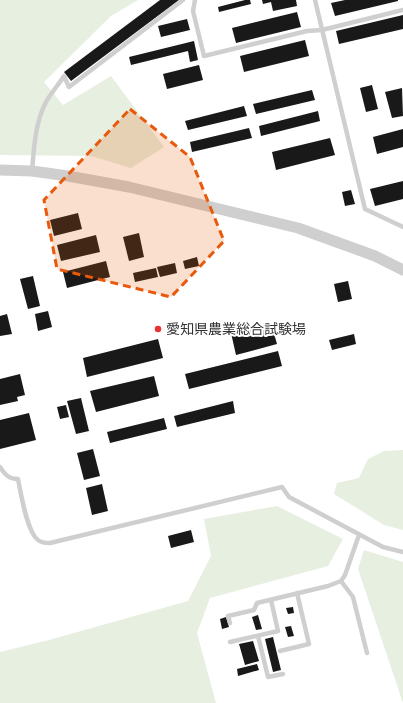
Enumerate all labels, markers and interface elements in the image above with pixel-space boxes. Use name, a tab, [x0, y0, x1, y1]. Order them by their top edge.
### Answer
place label: 愛知県農業総合試験場	[166, 321, 306, 338]
marker: 愛知県農業総合試験場	[153, 324, 163, 334]

